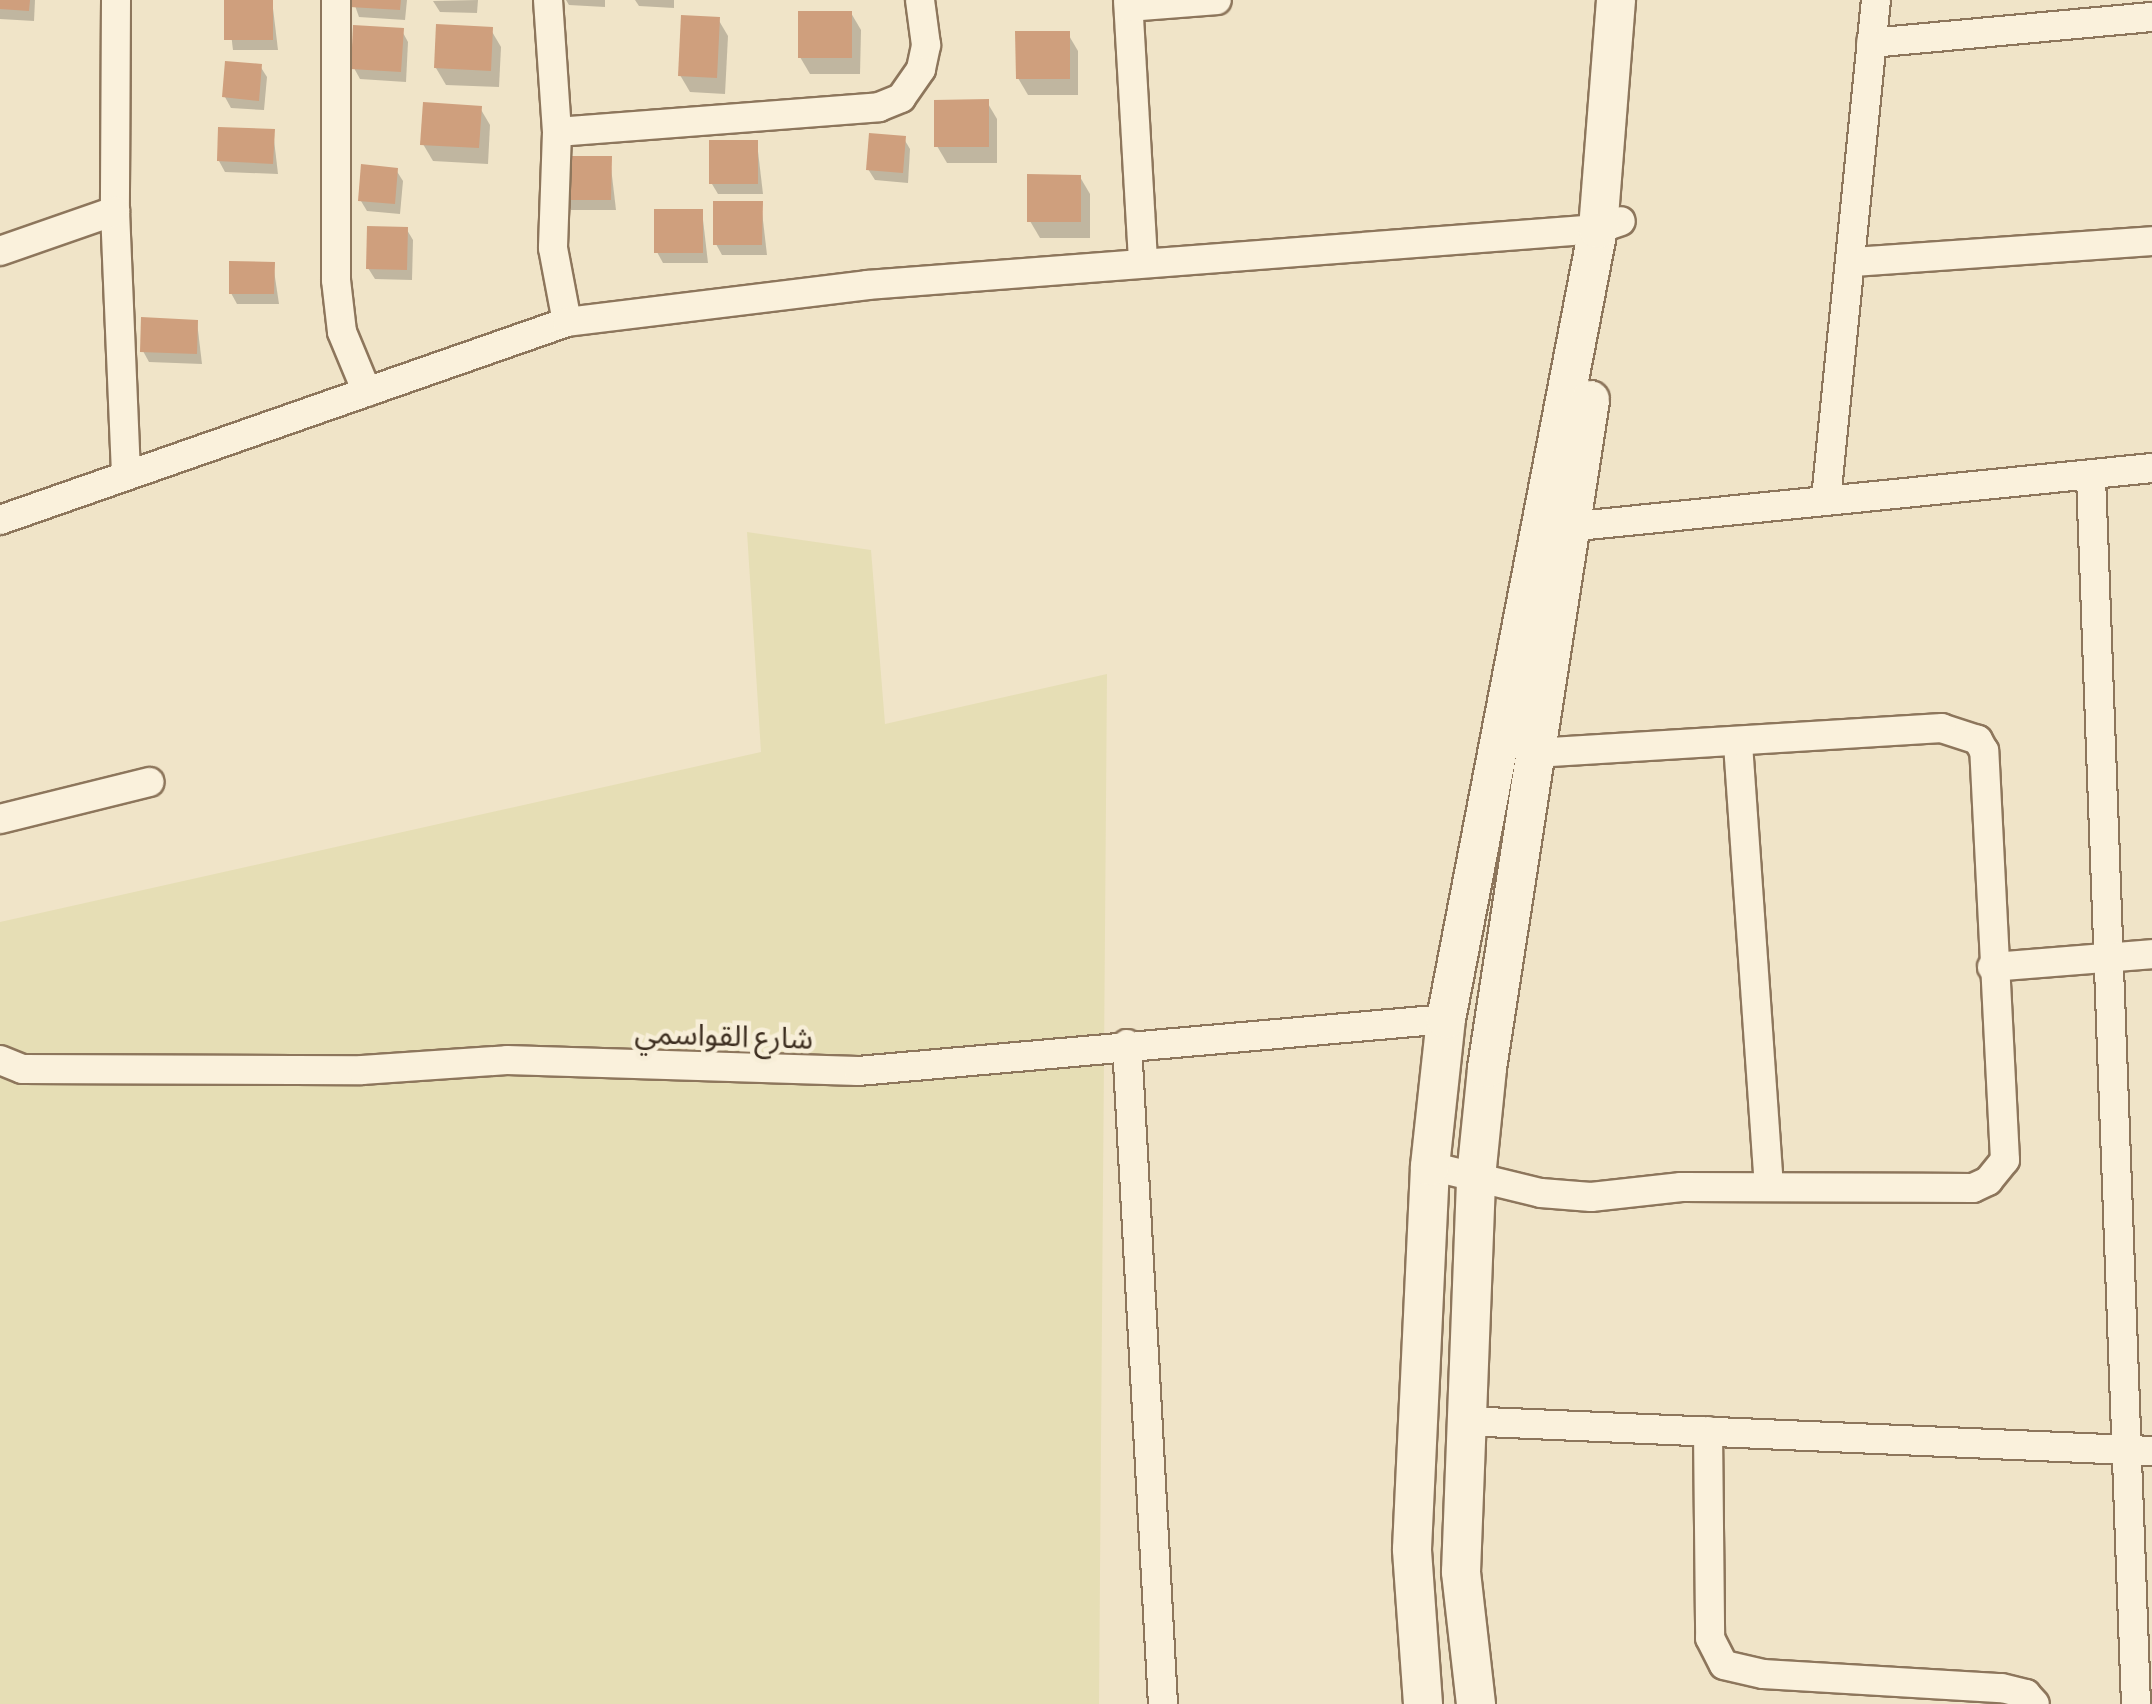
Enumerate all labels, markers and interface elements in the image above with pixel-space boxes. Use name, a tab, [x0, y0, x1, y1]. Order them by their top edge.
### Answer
street label: شارع القواسمي	[634, 1012, 814, 1054]

